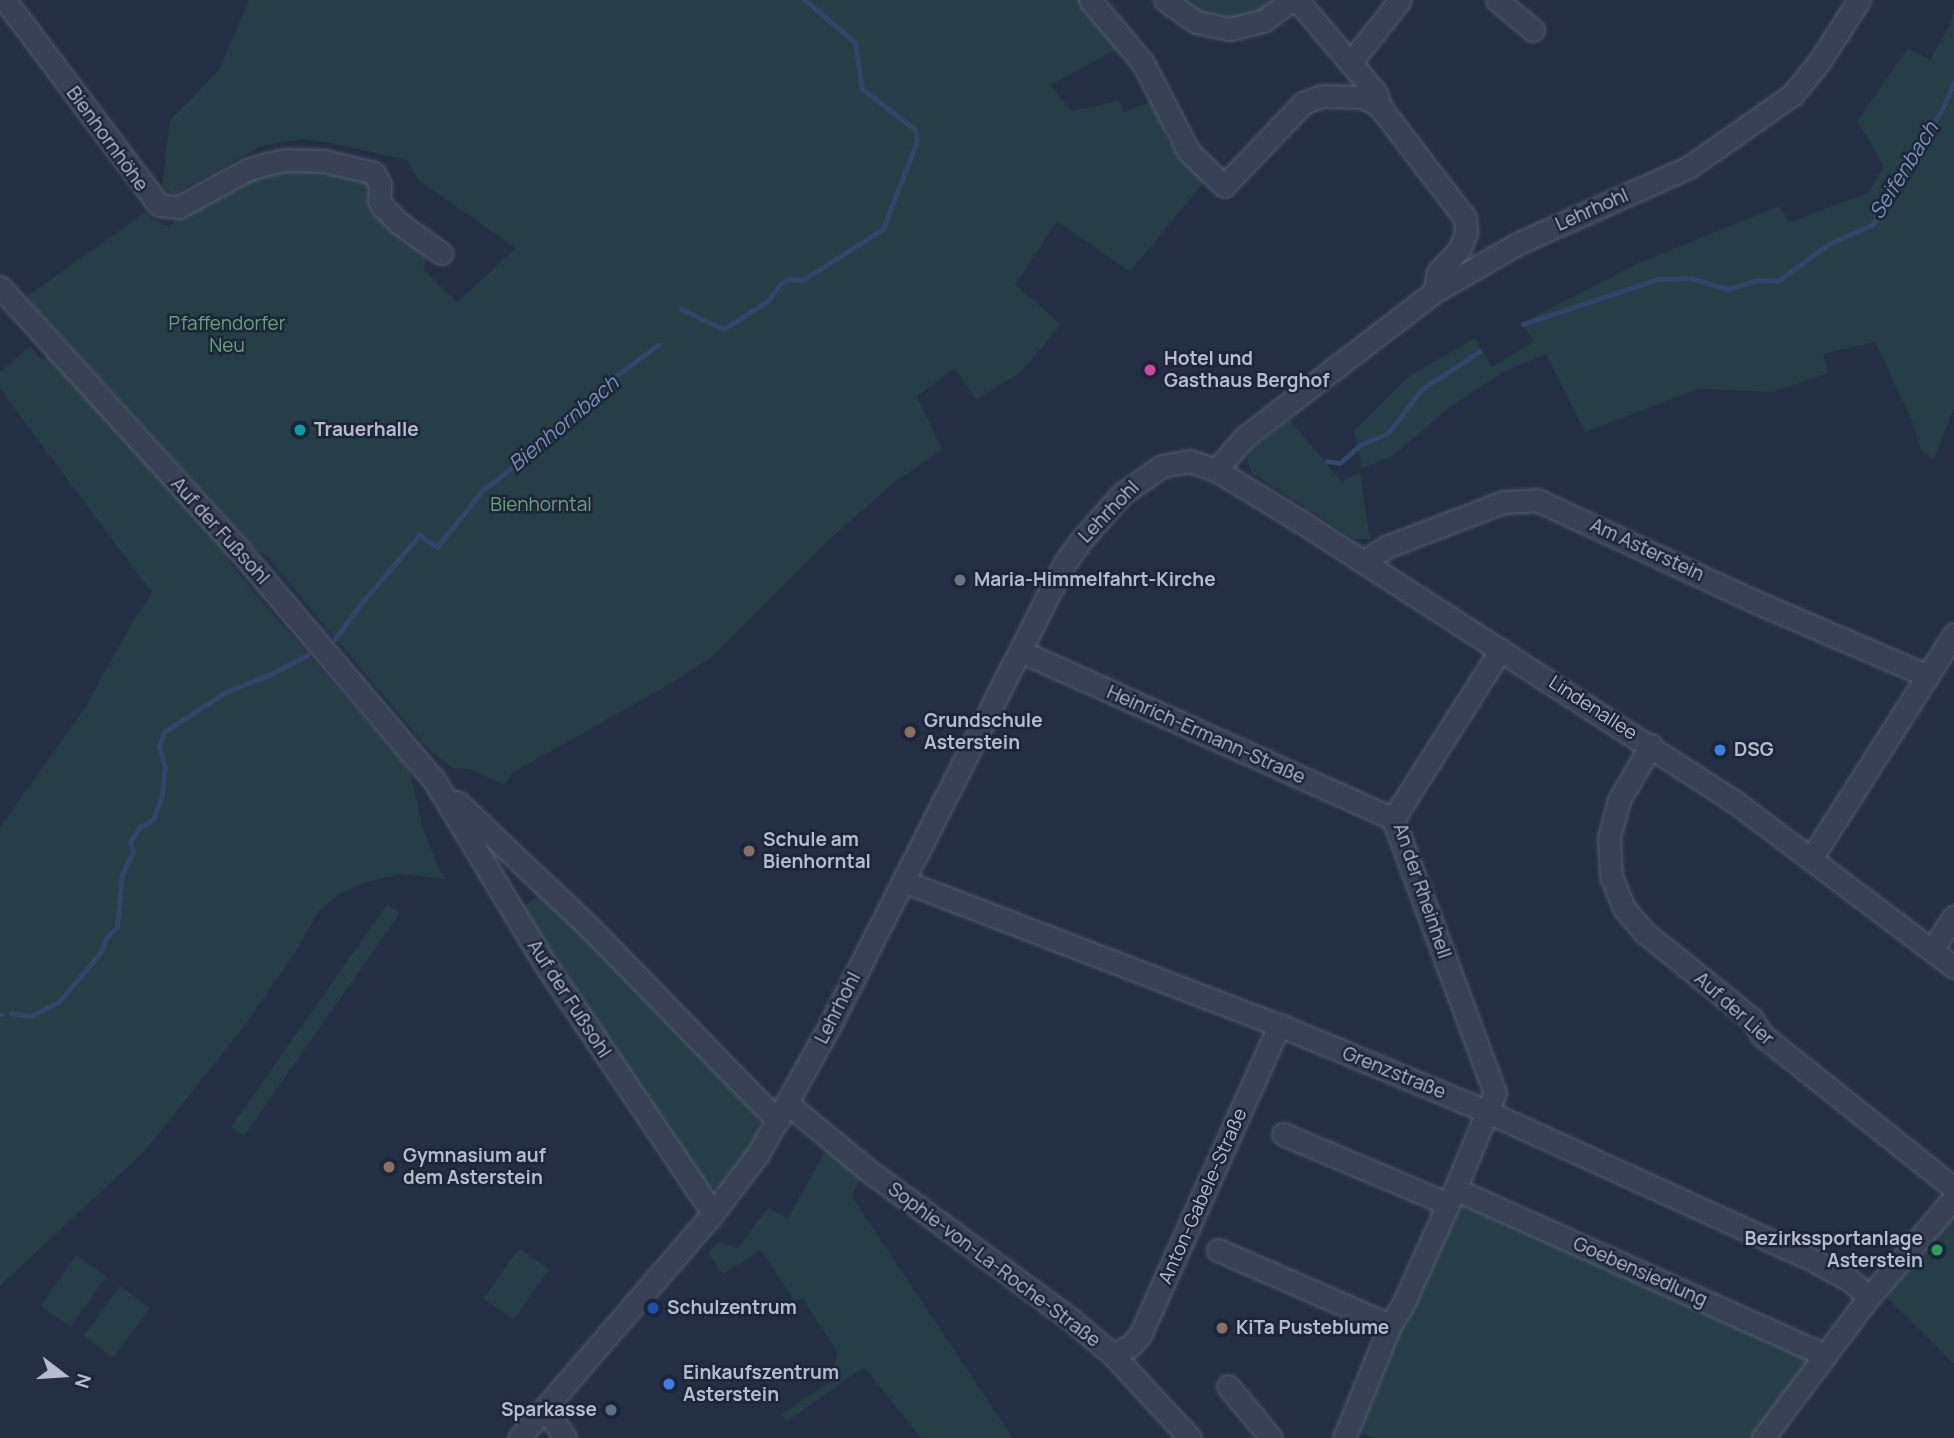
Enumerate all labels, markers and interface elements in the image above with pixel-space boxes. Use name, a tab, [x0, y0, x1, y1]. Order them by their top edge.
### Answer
street label: Bienhornhöhe	[61, 82, 153, 196]
water label: Seifenbach	[1863, 117, 1943, 223]
street label: Lehrhohl	[1552, 184, 1632, 236]
park label: Pfaffendorfer Neu	[168, 313, 286, 357]
place label: Hotel und Gasthaus Berghof	[1164, 348, 1329, 392]
marker: Hotel und Gasthaus Berghof	[1142, 362, 1158, 378]
water label: Bienhornbach	[503, 370, 623, 476]
place label: Trauerhalle	[314, 419, 419, 441]
marker: Trauerhalle	[292, 422, 308, 438]
street label: Auf der Fußsohl	[166, 473, 274, 589]
street label: Lehrhohl	[1074, 476, 1144, 548]
park label: Bienhorntal	[490, 494, 592, 516]
street label: Am Asterstein	[1587, 514, 1707, 586]
place label: Maria-Himmelfahrt-Kirche	[974, 569, 1216, 591]
marker: Maria-Himmelfahrt-Kirche	[952, 572, 968, 588]
street label: Lindenallee	[1545, 671, 1641, 745]
street label: Heinrich-Ermann-Straße	[1103, 681, 1309, 789]
place label: Grundschule Asterstein	[924, 710, 1043, 754]
marker: Grundschule Asterstein	[902, 724, 918, 740]
place label: DSG	[1734, 739, 1774, 761]
marker: DSG	[1712, 742, 1728, 758]
street label: An der Rheinhell	[1388, 820, 1456, 962]
place label: Schule am Bienhorntal	[763, 829, 871, 873]
marker: Schule am Bienhorntal	[741, 843, 757, 859]
street label: Auf der Fußsohl	[522, 936, 616, 1062]
street label: Auf der Lier	[1690, 967, 1778, 1051]
street label: Lehrhohl	[810, 968, 866, 1048]
street label: Grenzstraße	[1339, 1042, 1449, 1104]
street label: Anton-Gabele-Straße	[1154, 1105, 1252, 1287]
place label: Gymnasium auf dem Asterstein	[403, 1145, 546, 1189]
marker: Gymnasium auf dem Asterstein	[381, 1159, 397, 1175]
street label: Sophie-von-La-Roche-Straße	[883, 1178, 1105, 1352]
place label: Bezirkssportanlage Asterstein	[1744, 1228, 1923, 1272]
street label: Goebensiedlung	[1570, 1232, 1710, 1312]
marker: Bezirkssportanlage Asterstein	[1929, 1242, 1945, 1258]
place label: Schulzentrum	[667, 1297, 797, 1319]
marker: Schulzentrum	[645, 1300, 661, 1316]
place label: KiTa Pusteblume	[1236, 1317, 1389, 1339]
marker: KiTa Pusteblume	[1214, 1320, 1230, 1336]
north arrow	[28, 1340, 98, 1410]
place label: Einkaufszentrum Asterstein	[683, 1362, 839, 1406]
text: N	[69, 1371, 98, 1391]
marker: Einkaufszentrum Asterstein	[661, 1376, 677, 1392]
place label: Sparkasse	[501, 1399, 597, 1421]
marker: Sparkasse	[603, 1402, 619, 1418]

